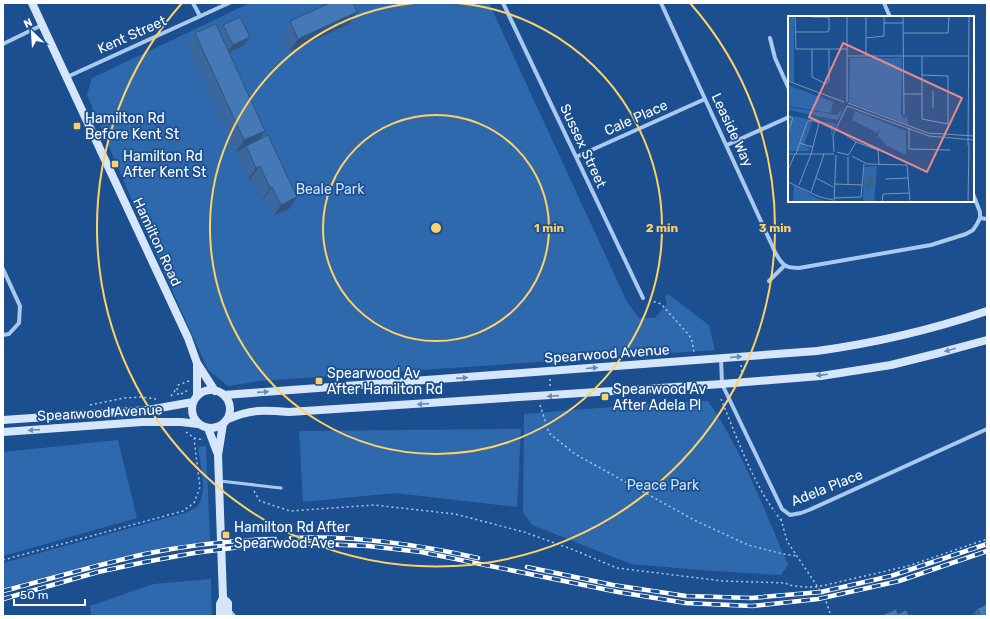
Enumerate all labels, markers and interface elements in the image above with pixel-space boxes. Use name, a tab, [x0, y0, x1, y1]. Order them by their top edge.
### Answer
north arrow	[12, 12, 52, 52]
street label: Kent Street	[95, 12, 170, 58]
text: N	[22, 16, 34, 31]
inset map	[788, 16, 974, 202]
street label: Leaside Way	[708, 90, 757, 170]
street label: Cale Place	[602, 96, 670, 139]
street label: Sussex Street	[556, 101, 610, 191]
place label: Hamilton Rd Before Kent St	[85, 110, 180, 143]
marker: Hamilton Rd Before Kent St	[72, 121, 82, 131]
place label: Hamilton Rd After Kent St	[123, 148, 207, 181]
marker: Hamilton Rd After Kent St	[110, 159, 120, 169]
park label: Beale Park	[296, 181, 365, 198]
street label: Hamilton Road	[129, 195, 185, 289]
centre of rings	[429, 221, 443, 235]
text: 1 min	[534, 221, 565, 235]
text: 2 min	[646, 221, 679, 235]
text: 3 min	[759, 221, 792, 235]
street label: Spearwood Avenue	[544, 341, 670, 367]
one-way arrow	[943, 347, 955, 353]
one-way arrow	[730, 354, 742, 361]
place label: Spearwood Av After Hamilton Rd	[327, 365, 443, 398]
one-way arrow	[586, 365, 598, 372]
one-way arrow	[816, 372, 828, 379]
one-way arrow	[456, 374, 468, 381]
marker: Spearwood Av After Hamilton Rd	[314, 376, 324, 386]
place label: Spearwood Av After Adela Pl	[613, 381, 706, 414]
one-way arrow	[257, 389, 269, 396]
one-way arrow	[547, 392, 559, 399]
marker: Spearwood Av After Adela Pl	[600, 392, 610, 402]
one-way arrow	[417, 400, 429, 407]
street label: Spearwood Avenue	[37, 401, 163, 425]
one-way arrow	[28, 426, 40, 433]
street label: Adela Place	[789, 466, 865, 510]
park label: Peace Park	[627, 477, 700, 494]
place label: Hamilton Rd After Spearwood Ave	[234, 519, 351, 552]
marker: Hamilton Rd After Spearwood Ave	[221, 530, 231, 540]
scale bar	[14, 581, 85, 607]
text: 50 m	[20, 588, 48, 602]

